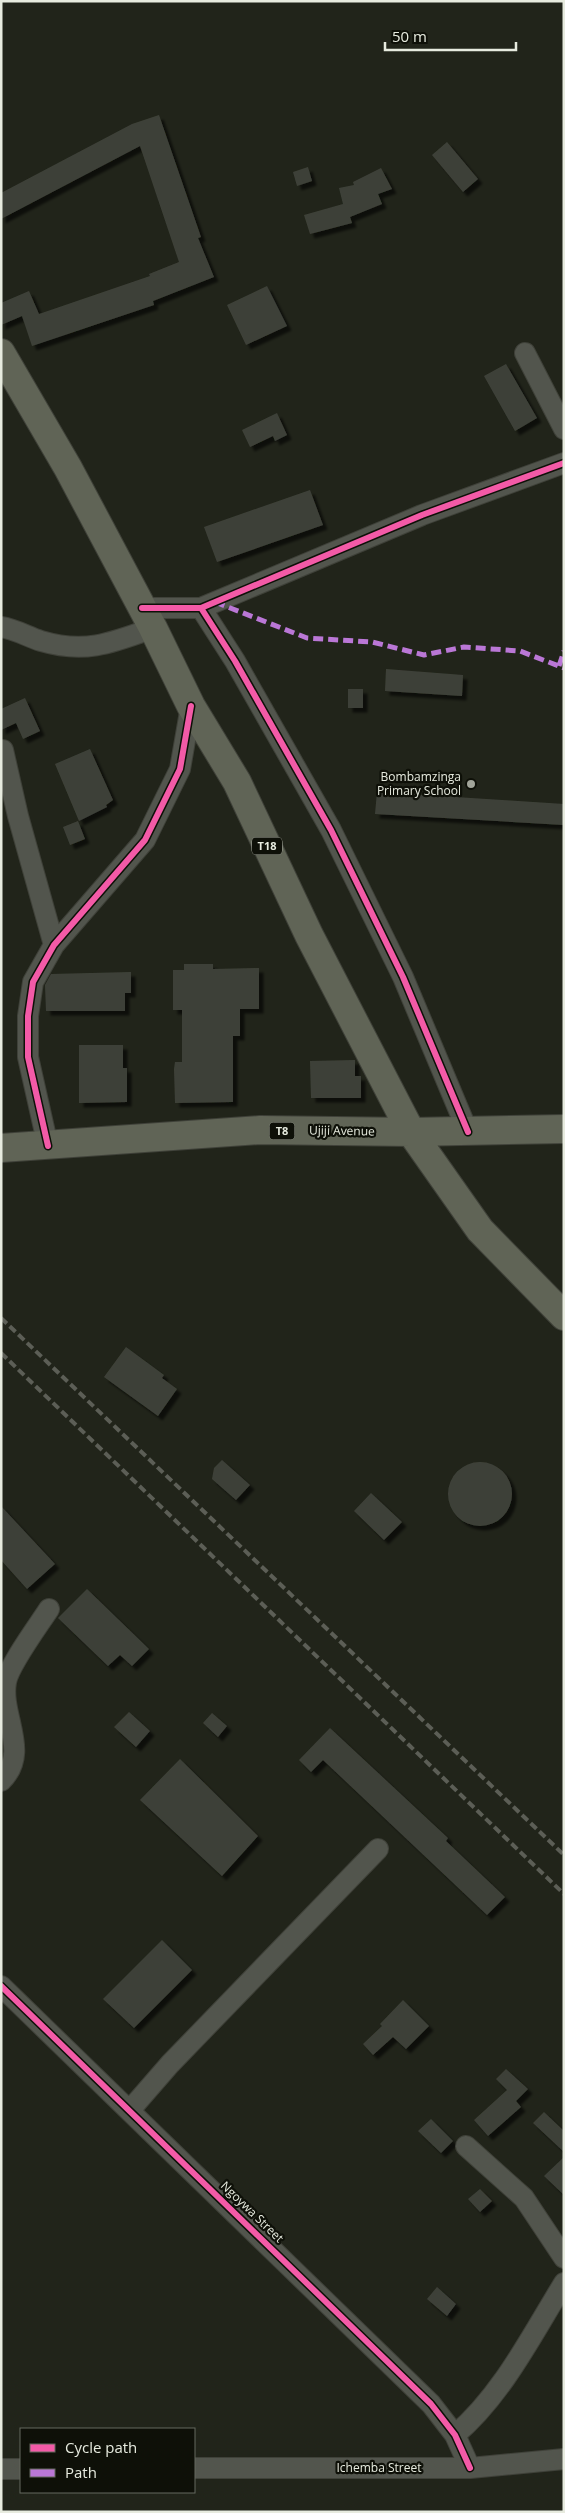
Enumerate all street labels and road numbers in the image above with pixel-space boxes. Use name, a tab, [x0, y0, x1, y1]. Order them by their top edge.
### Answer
road number: T18	[252, 838, 282, 854]
street label: Ujiji Avenue	[309, 1121, 375, 1140]
road number: T8	[270, 1122, 294, 1140]
street label: Ngoywa Street	[217, 2177, 288, 2246]
street label: Ichemba Street	[337, 2459, 421, 2476]

